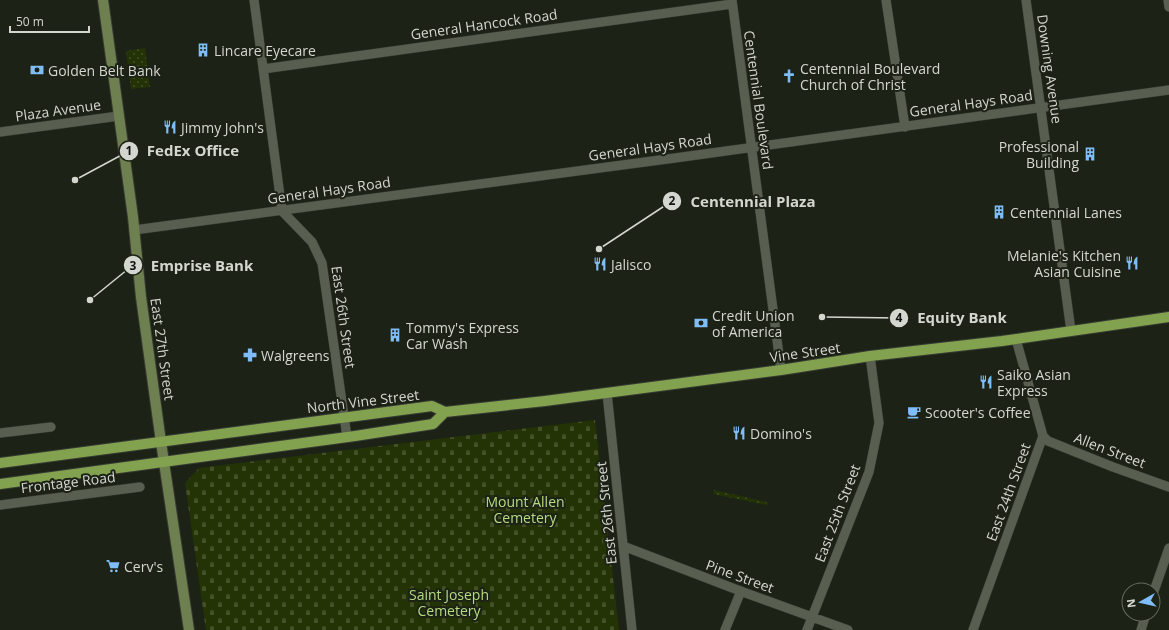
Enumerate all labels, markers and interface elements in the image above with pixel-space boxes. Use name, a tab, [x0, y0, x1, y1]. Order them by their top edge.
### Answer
street label: General Hancock Road	[409, 4, 559, 44]
scale bar	[10, 8, 89, 34]
text: 50 m	[16, 13, 44, 30]
street label: Downing Avenue	[1033, 13, 1067, 125]
street label: Centennial Boulevard	[740, 29, 778, 171]
place label: Lincare Eyecare	[214, 41, 316, 60]
building icon: Lincare Eyecare	[195, 42, 211, 58]
place label: Centennial Boulevard Church of Christ	[800, 59, 940, 94]
place label: Golden Belt Bank	[48, 61, 161, 80]
bank icon: Golden Belt Bank	[29, 62, 45, 78]
church icon: Centennial Boulevard Church of Christ	[781, 68, 797, 84]
street label: General Hays Road	[908, 85, 1034, 121]
street label: Plaza Avenue	[14, 95, 102, 125]
place label: Jimmy John's	[179, 118, 264, 137]
restaurant icon: Jimmy John's	[162, 119, 178, 135]
street label: General Hays Road	[587, 129, 713, 165]
place label: Professional Building	[999, 137, 1079, 172]
callout: FedEx Office	[119, 138, 247, 165]
text: FedEx Office	[147, 140, 239, 160]
text: 1	[126, 142, 132, 159]
building icon: Professional Building	[1082, 146, 1098, 162]
street label: General Hays Road	[266, 172, 392, 208]
callout: Centennial Plaza	[662, 188, 823, 215]
text: Centennial Plaza	[691, 191, 815, 211]
text: 2	[669, 192, 676, 209]
place label: Centennial Lanes	[1010, 203, 1122, 222]
building icon: Centennial Lanes	[991, 204, 1007, 220]
place label: Melanie's Kitchen Asian Cuisine	[1007, 246, 1121, 281]
callout: Emprise Bank	[123, 252, 261, 279]
text: Emprise Bank	[151, 255, 254, 275]
place label: Jalisco	[609, 255, 651, 274]
restaurant icon: Melanie's Kitchen Asian Cuisine	[1124, 255, 1140, 271]
restaurant icon: Jalisco	[592, 256, 608, 272]
text: 3	[130, 257, 137, 274]
street label: East 26th Street	[327, 265, 361, 369]
street label: East 27th Street	[146, 297, 180, 401]
callout: Equity Bank	[889, 304, 1015, 331]
place label: Credit Union of America	[712, 306, 794, 341]
text: Equity Bank	[917, 307, 1007, 327]
text: 4	[896, 309, 903, 326]
bank icon: Credit Union of America	[693, 315, 709, 331]
place label: Tommy's Express Car Wash	[406, 318, 519, 353]
building icon: Tommy's Express Car Wash	[387, 327, 403, 343]
street label: Vine Street	[768, 338, 842, 366]
place label: Walgreens	[261, 346, 330, 365]
pharmacy icon: Walgreens	[242, 347, 258, 363]
place label: Saiko Asian Express	[997, 365, 1071, 400]
restaurant icon: Saiko Asian Express	[978, 374, 994, 390]
street label: North Vine Street	[306, 385, 420, 417]
place label: Scooter's Coffee	[925, 403, 1031, 422]
cafe icon: Scooter's Coffee	[906, 404, 922, 420]
place label: Domino's	[750, 424, 812, 443]
restaurant icon: Domino's	[731, 425, 747, 441]
street label: Allen Street	[1072, 428, 1148, 472]
street label: East 24th Street	[981, 440, 1035, 544]
street label: East 26th Street	[591, 461, 621, 565]
street label: East 25th Street	[810, 461, 864, 565]
street label: Frontage Road	[20, 467, 116, 497]
park label: Mount Allen Cemetery	[485, 492, 565, 527]
street label: Pine Street	[703, 555, 777, 597]
place label: Cerv's	[124, 557, 163, 576]
supermarket icon: Cerv's	[105, 558, 121, 574]
north arrow	[1121, 582, 1161, 622]
park label: Saint Joseph Cemetery	[409, 585, 489, 620]
text: N	[1123, 598, 1139, 609]

